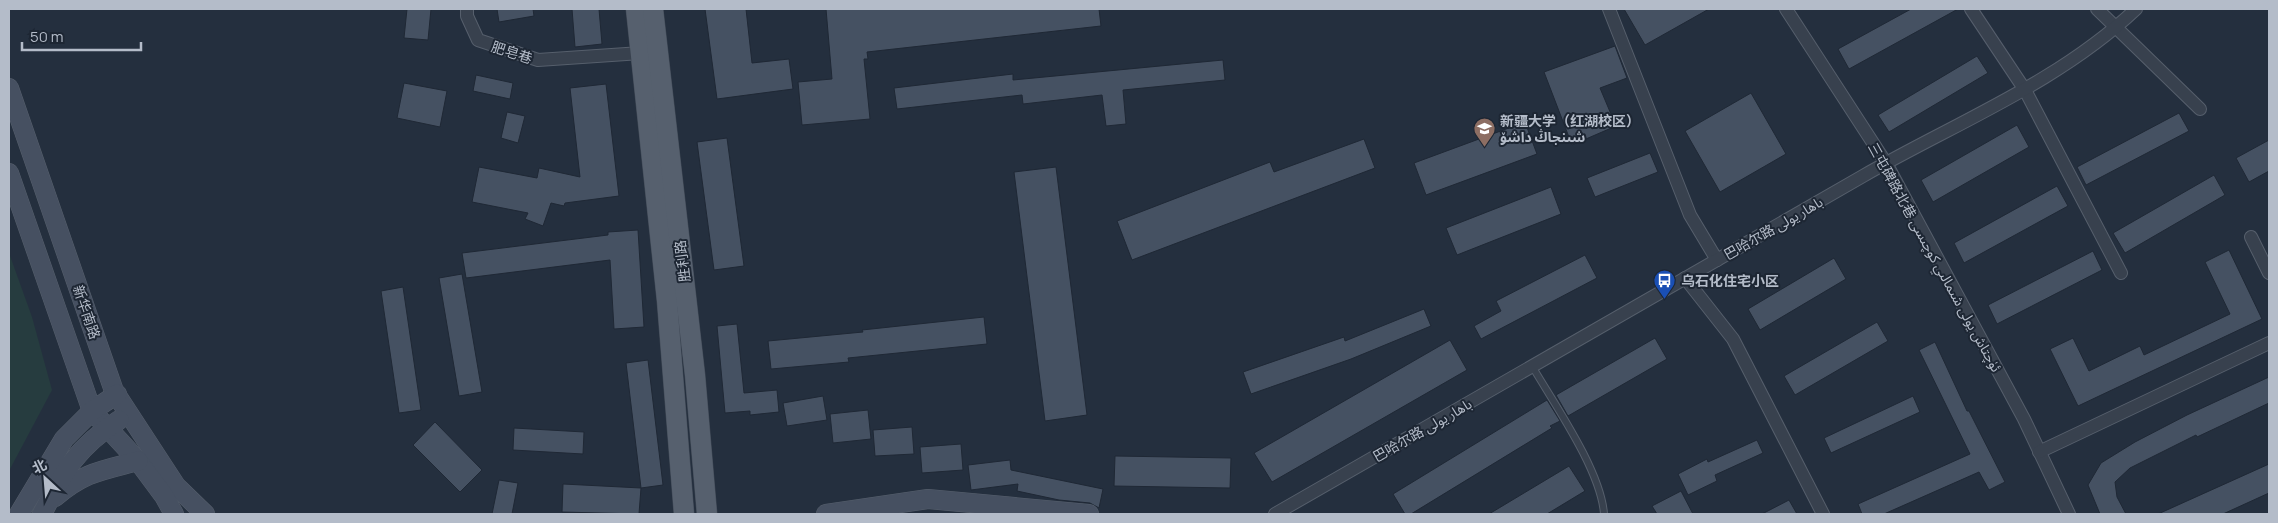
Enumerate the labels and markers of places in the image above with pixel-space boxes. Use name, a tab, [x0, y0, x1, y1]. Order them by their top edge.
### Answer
place label: 新疆大学（红湖校区） شىنجاڭ داشۆ	[1500, 111, 1640, 146]
school or university icon: 新疆大学（红湖校区） شىنجاڭ داشۆ	[1472, 116, 1496, 147]
bus stop icon: 乌石化住宅小区	[1653, 268, 1677, 299]
place label: 乌石化住宅小区	[1681, 271, 1779, 290]

